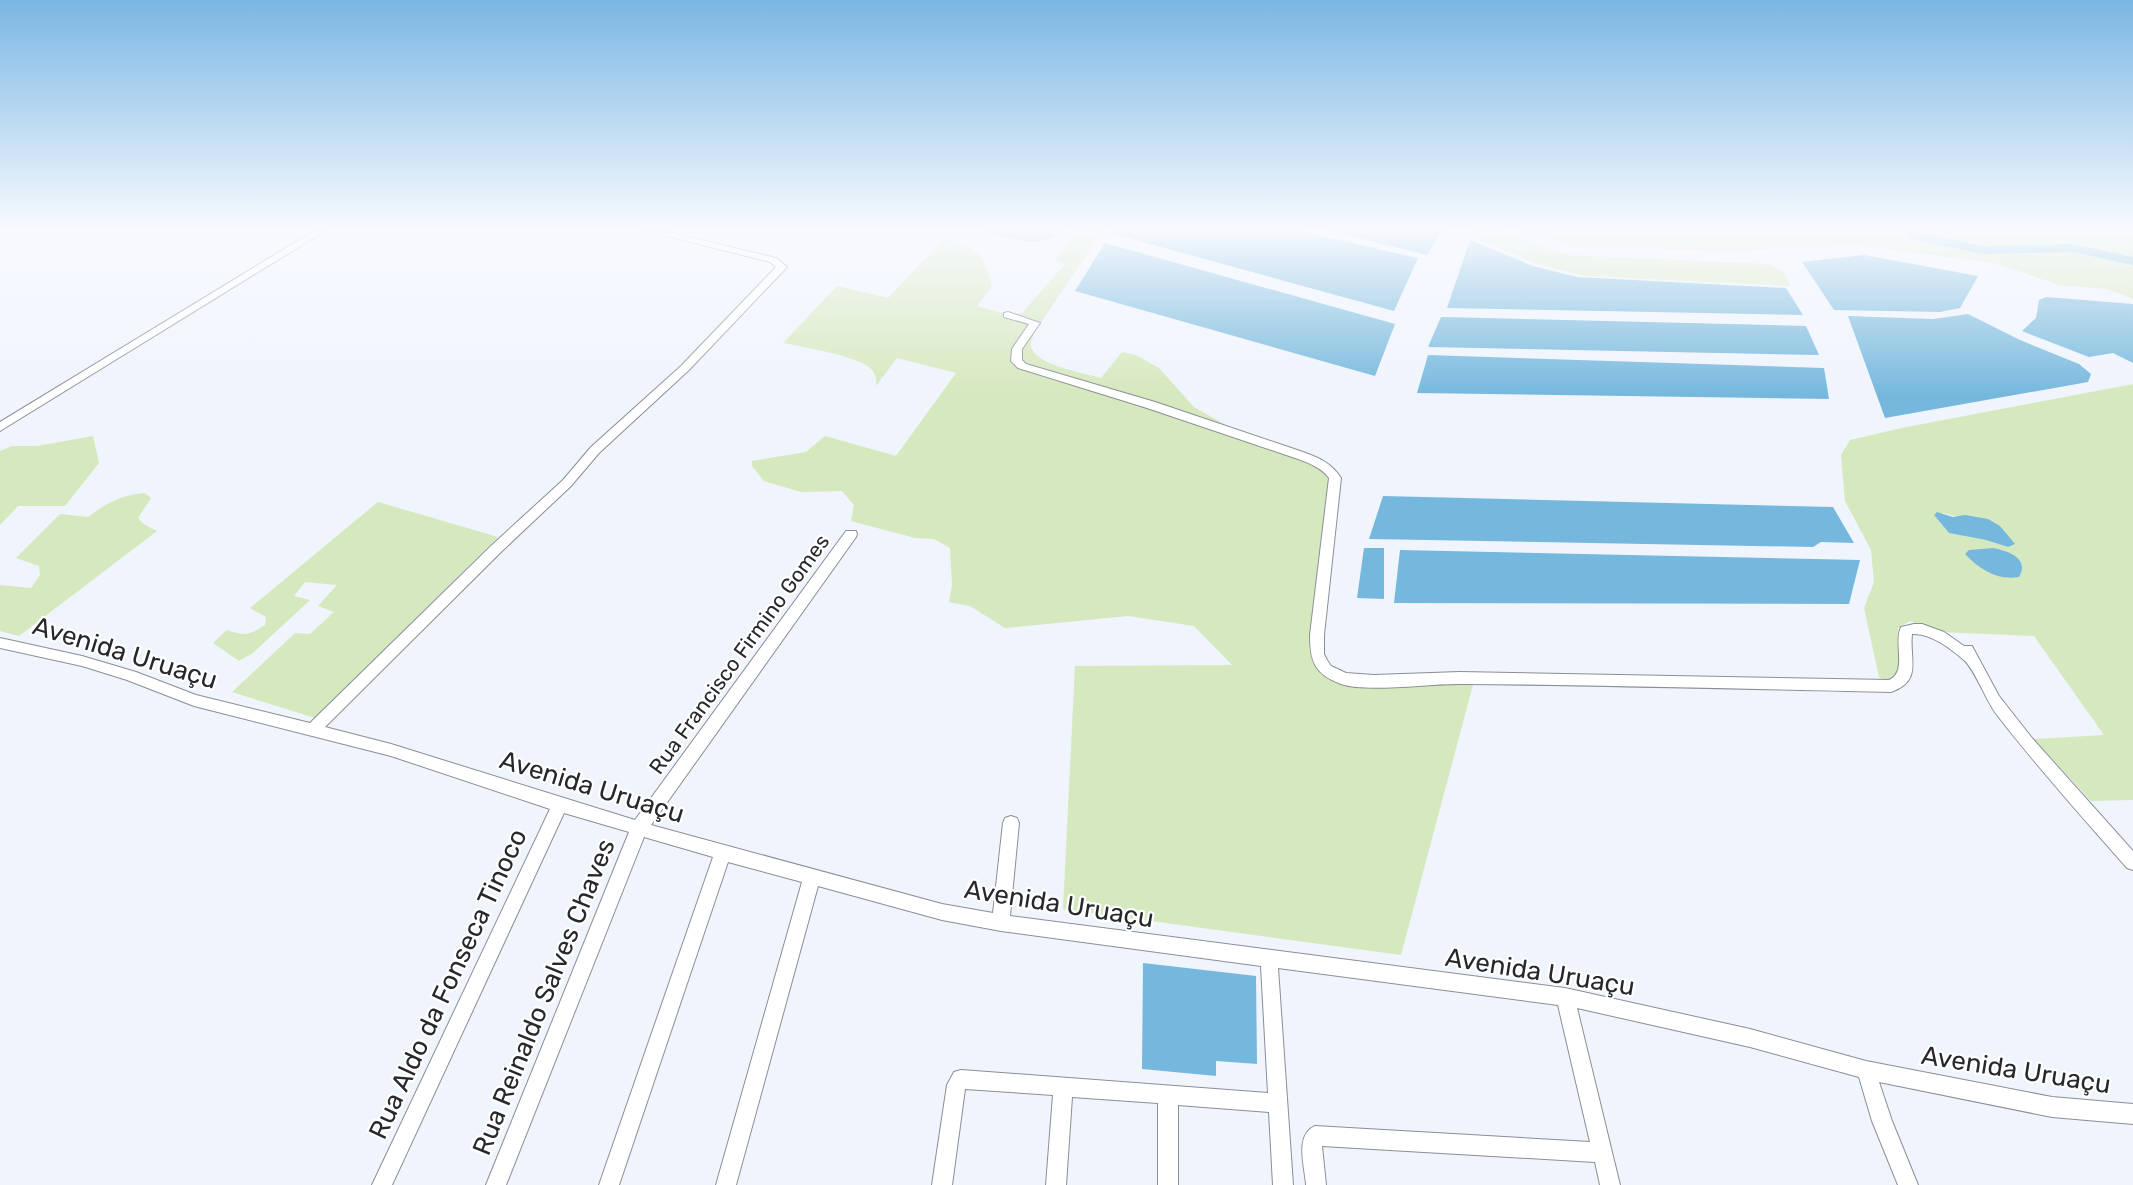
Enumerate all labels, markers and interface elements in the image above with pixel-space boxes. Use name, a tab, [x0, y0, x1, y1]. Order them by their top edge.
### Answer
street label: Rua Francisco Firmino Gomes	[644, 529, 834, 779]
street label: Avenida Uruaçu	[29, 610, 221, 696]
street label: Avenida Uruaçu	[496, 744, 688, 830]
street label: Rua Aldo da Fonseca Tinoco	[362, 824, 534, 1144]
street label: Rua Reinaldo Salves Chaves	[466, 834, 622, 1160]
street label: Avenida Uruaçu	[962, 874, 1156, 934]
street label: Avenida Uruaçu	[1443, 942, 1637, 1002]
street label: Avenida Uruaçu	[1919, 1040, 2113, 1100]

